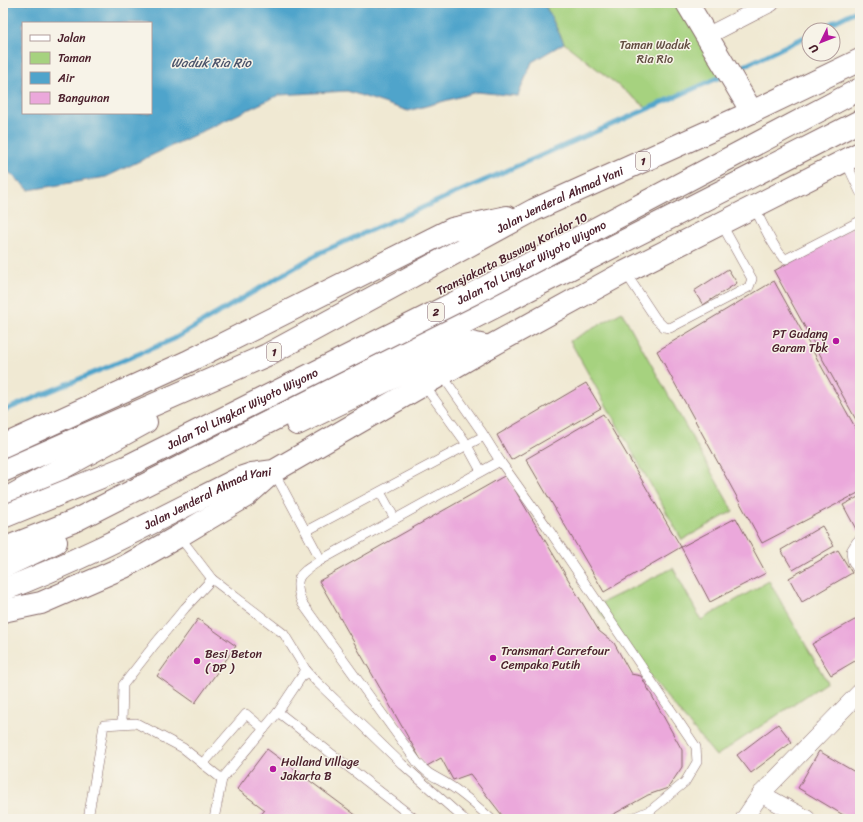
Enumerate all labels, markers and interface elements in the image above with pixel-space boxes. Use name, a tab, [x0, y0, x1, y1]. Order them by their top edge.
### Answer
legend	[22, 22, 152, 114]
north arrow	[801, 22, 841, 62]
text: Jalan	[57, 27, 86, 49]
park label: Taman Waduk Ria Rio	[619, 34, 691, 70]
text: U	[804, 39, 823, 58]
text: Taman	[58, 47, 92, 69]
water label: Waduk Ria Rio	[171, 51, 252, 74]
text: Air	[57, 67, 75, 89]
text: Bangunan	[58, 87, 110, 109]
road number: 1	[636, 152, 650, 170]
street label: Jalan Jenderal Ahmad Yani	[491, 160, 628, 240]
street label: Transjakarta Busway Koridor 10	[432, 206, 592, 302]
street label: Jalan Tol Lingkar Wiyoto Wiyono	[452, 214, 611, 311]
road number: 2	[428, 303, 444, 321]
place label: PT Gudang Garam Tbk	[772, 323, 829, 359]
marker: PT Gudang Garam Tbk	[831, 336, 841, 346]
road number: 1	[267, 343, 281, 361]
street label: Jalan Tol Lingkar Wiyoto Wiyono	[162, 362, 322, 456]
street label: Jalan Jenderal Ahmad Yani	[139, 460, 273, 536]
place label: Transmart Carrefour Cempaka Putih	[501, 640, 610, 676]
place label: Besi Beton ( DP )	[205, 643, 263, 679]
marker: Transmart Carrefour Cempaka Putih	[488, 653, 498, 663]
marker: Besi Beton ( DP )	[192, 656, 202, 666]
place label: Holland Village Jakarta B	[280, 751, 359, 787]
marker: Holland Village Jakarta B	[268, 764, 278, 774]

